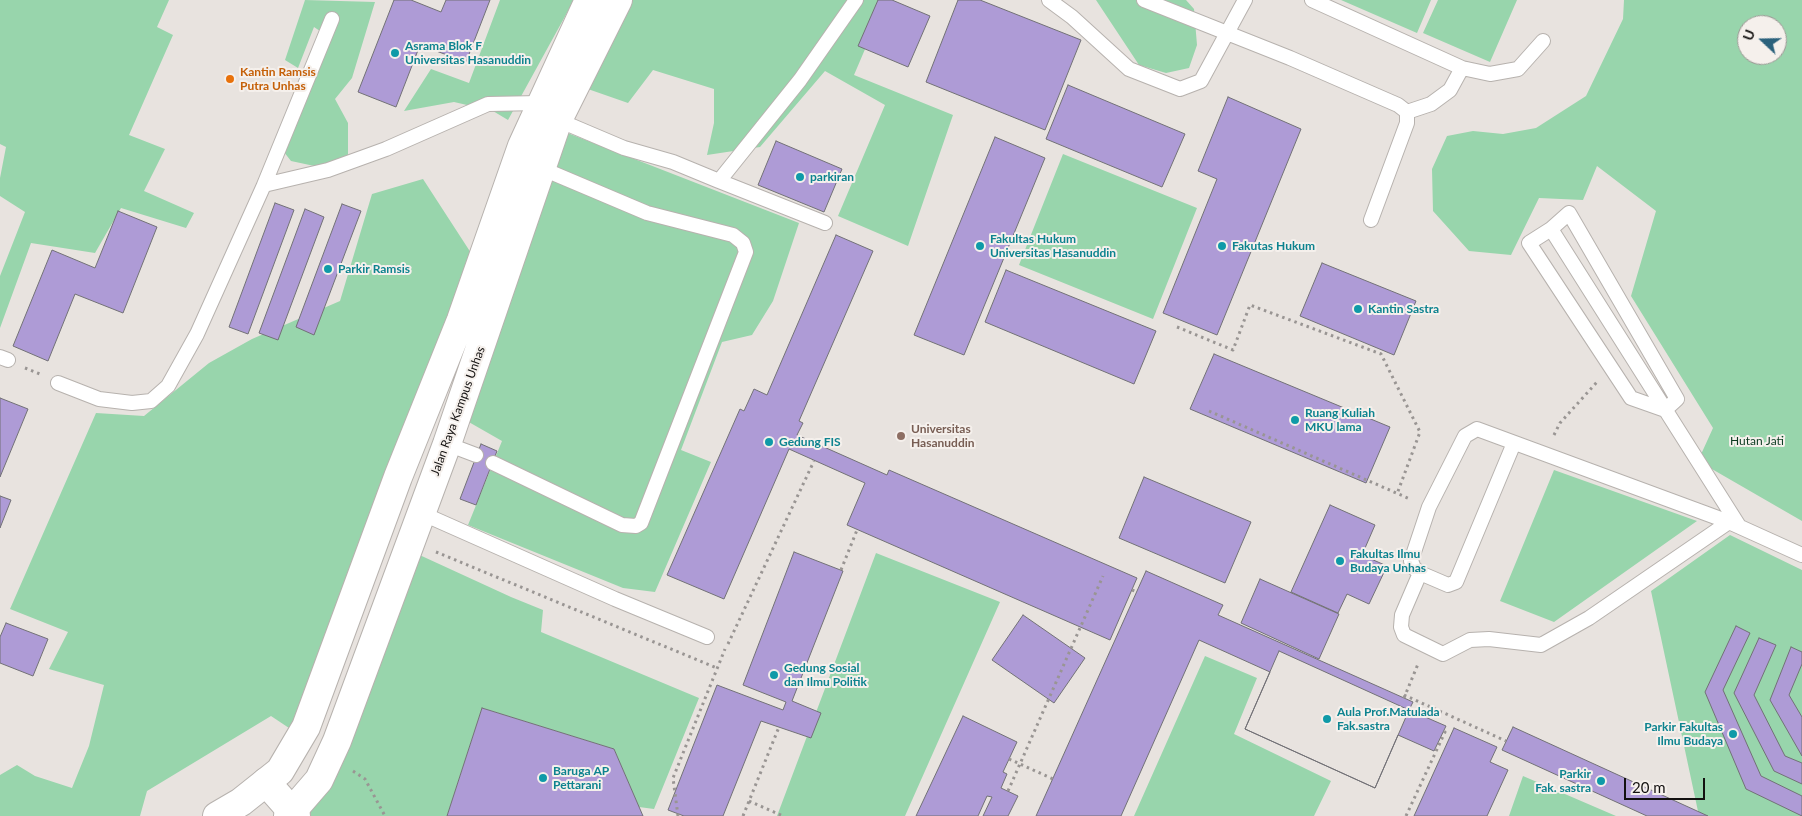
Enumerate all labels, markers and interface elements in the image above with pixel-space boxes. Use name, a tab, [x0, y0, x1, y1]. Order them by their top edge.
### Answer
north arrow	[1737, 15, 1787, 65]
text: U	[1739, 27, 1758, 43]
place label: Asrama Blok F Universitas Hasanuddin	[405, 39, 531, 67]
marker: Asrama Blok F Universitas Hasanuddin	[389, 47, 401, 59]
place label: Kantin Ramsis Putra Unhas	[240, 65, 316, 93]
marker: Kantin Ramsis Putra Unhas	[224, 73, 236, 85]
place label: parkiran	[810, 170, 854, 184]
marker: parkiran	[794, 171, 806, 183]
place label: Fakultas Hukum Universitas Hasanuddin	[990, 232, 1116, 260]
place label: Fakutas Hukum	[1232, 239, 1315, 253]
marker: Fakultas Hukum Universitas Hasanuddin	[974, 240, 986, 252]
marker: Fakutas Hukum	[1216, 240, 1228, 252]
place label: Parkir Ramsis	[338, 262, 410, 276]
marker: Parkir Ramsis	[322, 263, 334, 275]
place label: Kantin Sastra	[1368, 302, 1439, 316]
marker: Kantin Sastra	[1352, 303, 1364, 315]
street label: Jalan Raya Kampus Unhas	[428, 344, 488, 478]
place label: Ruang Kuliah MKU lama	[1305, 406, 1375, 434]
marker: Ruang Kuliah MKU lama	[1289, 414, 1301, 426]
place label: Universitas Hasanuddin	[911, 422, 975, 450]
marker: Universitas Hasanuddin	[895, 430, 907, 442]
park label: Hutan Jati	[1730, 434, 1784, 448]
place label: Gedung FIS	[779, 435, 841, 449]
marker: Gedung FIS	[763, 436, 775, 448]
place label: Fakultas Ilmu Budaya Unhas	[1350, 547, 1426, 575]
marker: Fakultas Ilmu Budaya Unhas	[1334, 555, 1346, 567]
place label: Gedung Sosial dan Ilmu Politik	[784, 661, 867, 689]
marker: Gedung Sosial dan Ilmu Politik	[768, 669, 780, 681]
place label: Aula Prof.Matulada Fak.sastra	[1337, 705, 1440, 733]
marker: Aula Prof.Matulada Fak.sastra	[1321, 713, 1333, 725]
place label: Parkir Fakultas Ilmu Budaya	[1644, 720, 1723, 748]
marker: Parkir Fakultas Ilmu Budaya	[1727, 728, 1739, 740]
place label: Baruga AP Pettarani	[553, 764, 609, 792]
place label: Parkir Fak. sastra	[1535, 767, 1591, 795]
scale bar	[1627, 768, 1708, 800]
marker: Baruga AP Pettarani	[537, 772, 549, 784]
marker: Parkir Fak. sastra	[1595, 775, 1607, 787]
text: 20 m	[1632, 778, 1666, 796]

